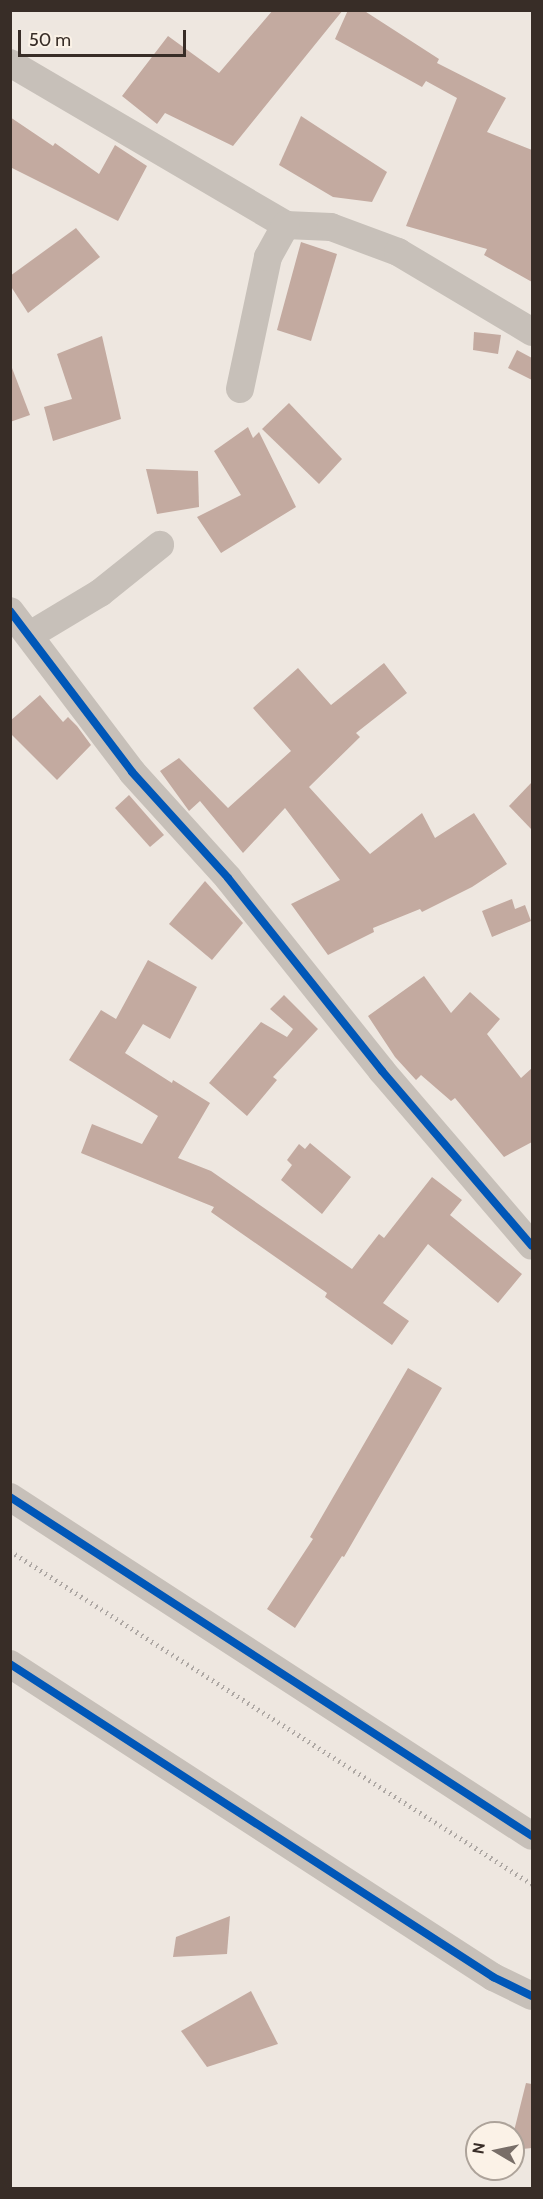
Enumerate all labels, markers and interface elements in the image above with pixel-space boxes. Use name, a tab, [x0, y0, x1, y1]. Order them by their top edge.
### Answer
scale bar	[21, 18, 189, 56]
text: 50 m	[29, 29, 71, 51]
north arrow	[465, 2121, 525, 2181]
text: N	[468, 2141, 489, 2155]

